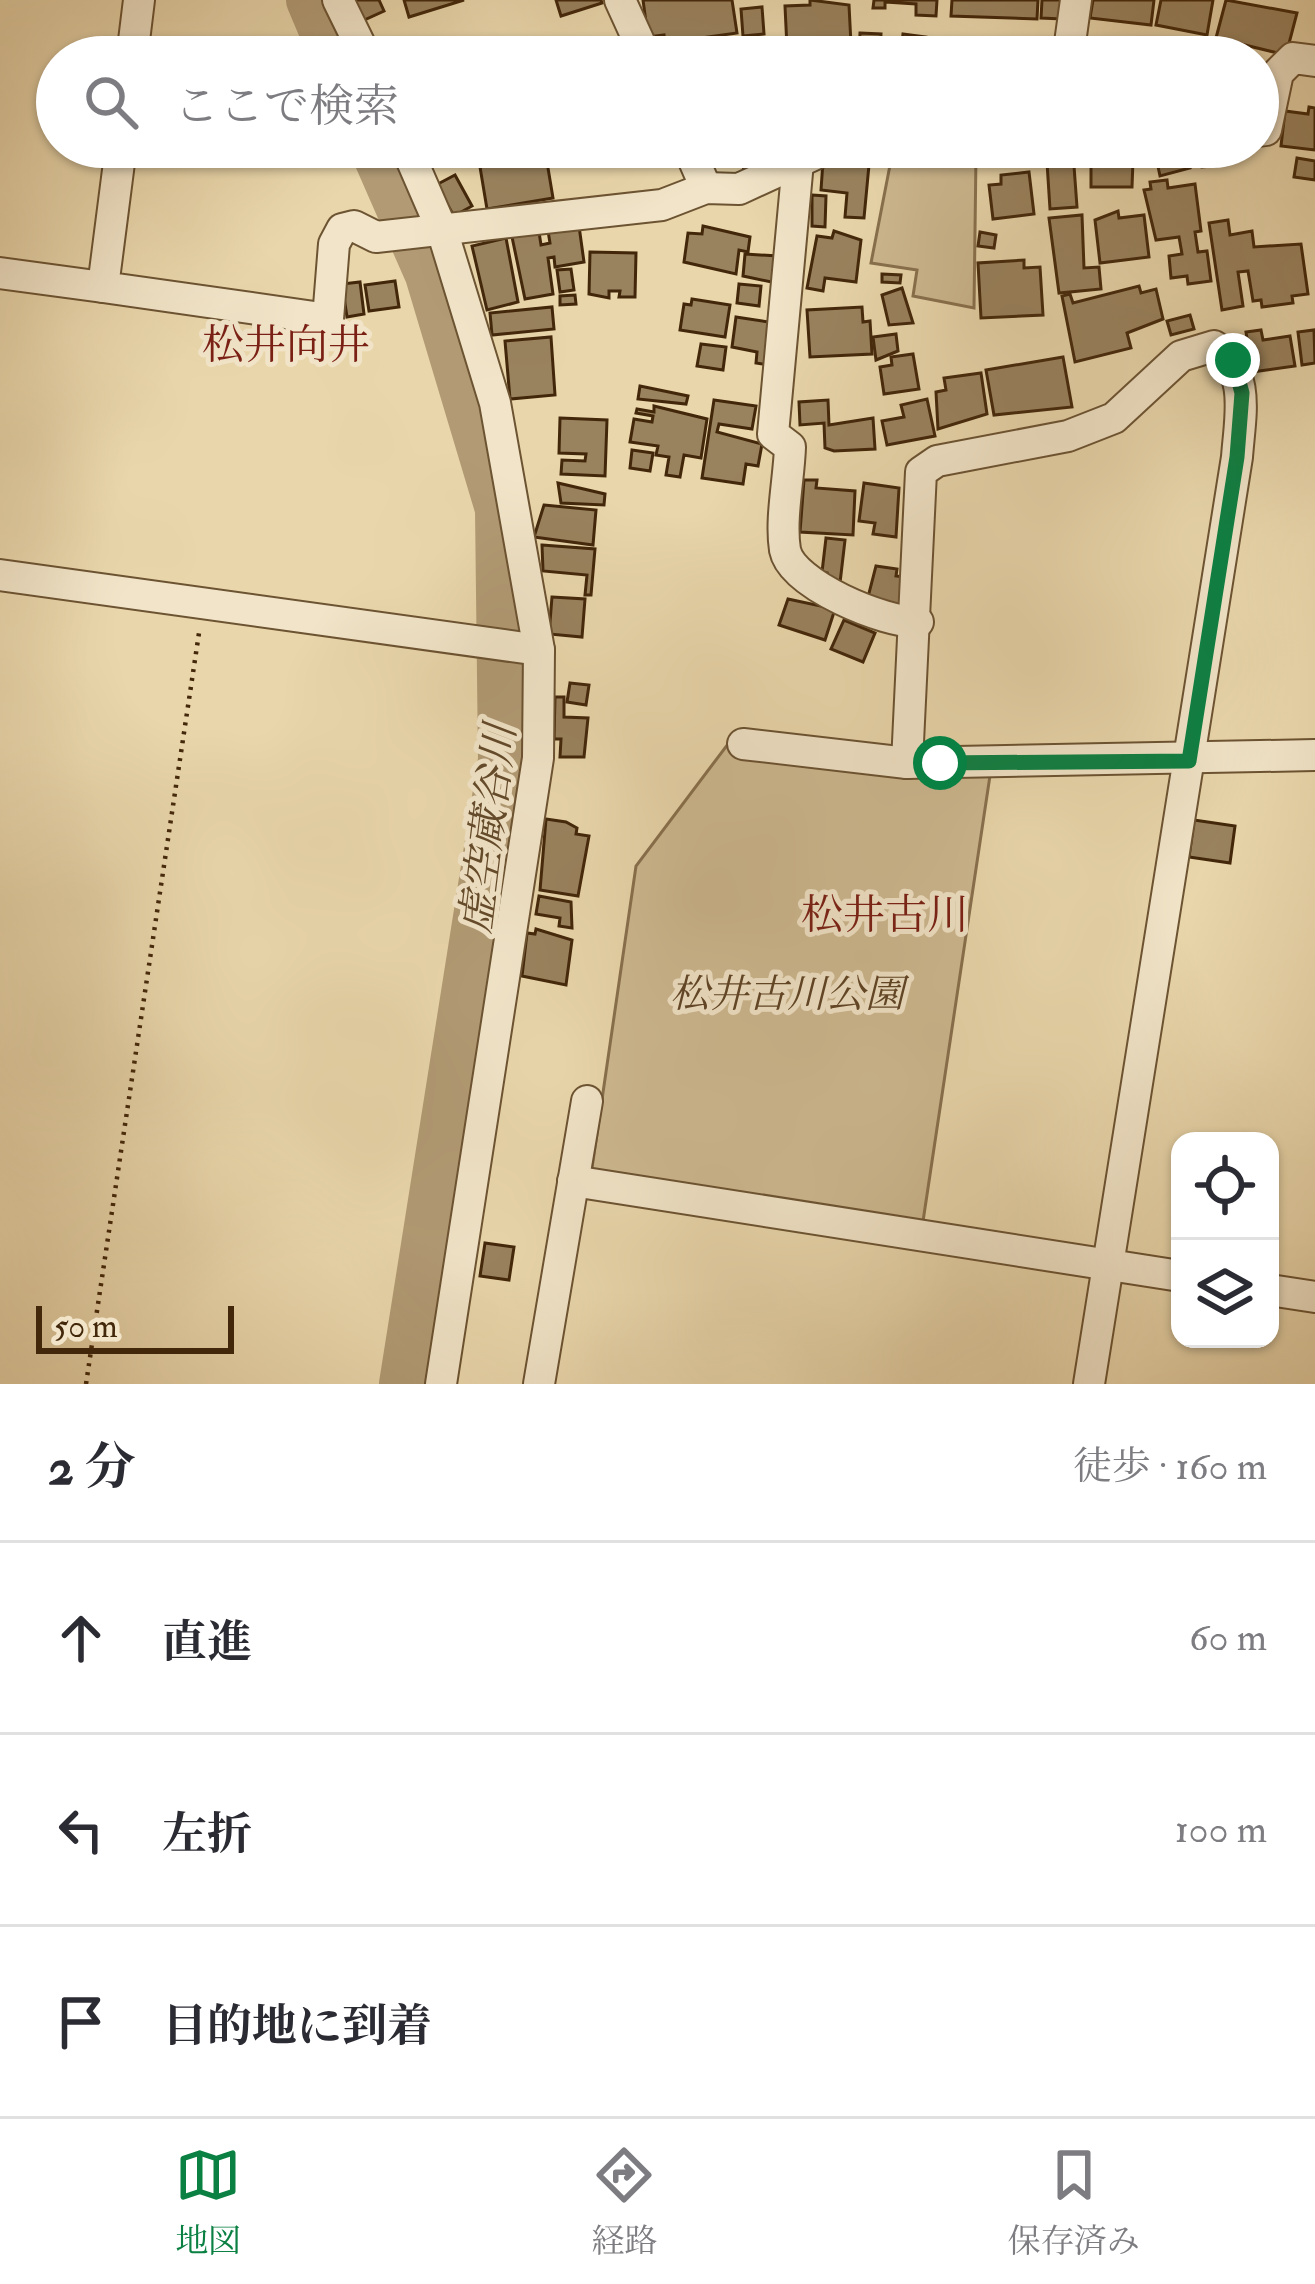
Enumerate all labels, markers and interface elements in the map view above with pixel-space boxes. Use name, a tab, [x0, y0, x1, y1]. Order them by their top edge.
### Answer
search box	[36, 36, 1279, 168]
icon: search	[78, 69, 144, 135]
text: ここで検索	[174, 79, 399, 135]
district label: 松井向井	[202, 320, 370, 372]
route end	[1206, 333, 1260, 387]
water label: 虚空蔵谷川	[450, 718, 528, 937]
route start	[913, 736, 967, 790]
district label: 松井古川	[801, 890, 969, 942]
park label: 松井古川公園	[670, 970, 910, 1019]
map controls	[1171, 1132, 1279, 1348]
button: locate	[1171, 1132, 1279, 1240]
button: layers	[1171, 1240, 1279, 1348]
scale bar	[36, 1300, 234, 1353]
text: 50 m	[54, 1306, 118, 1347]
text: 2 分	[48, 1436, 136, 1500]
text: 徒歩 · 160 m	[1073, 1442, 1267, 1491]
icon: ahead	[48, 1605, 114, 1671]
text: 60 m	[1189, 1613, 1267, 1662]
text: 直進	[162, 1615, 252, 1671]
icon: left	[48, 1797, 114, 1863]
text: 100 m	[1175, 1805, 1267, 1854]
text: 左折	[162, 1807, 252, 1863]
icon: arrive	[48, 1989, 114, 2055]
text: 目的地に到着	[162, 1999, 432, 2055]
tab: 地図	[175, 2142, 241, 2262]
tab: 経路	[591, 2142, 657, 2262]
tab: 保存済み	[1008, 2142, 1140, 2262]

